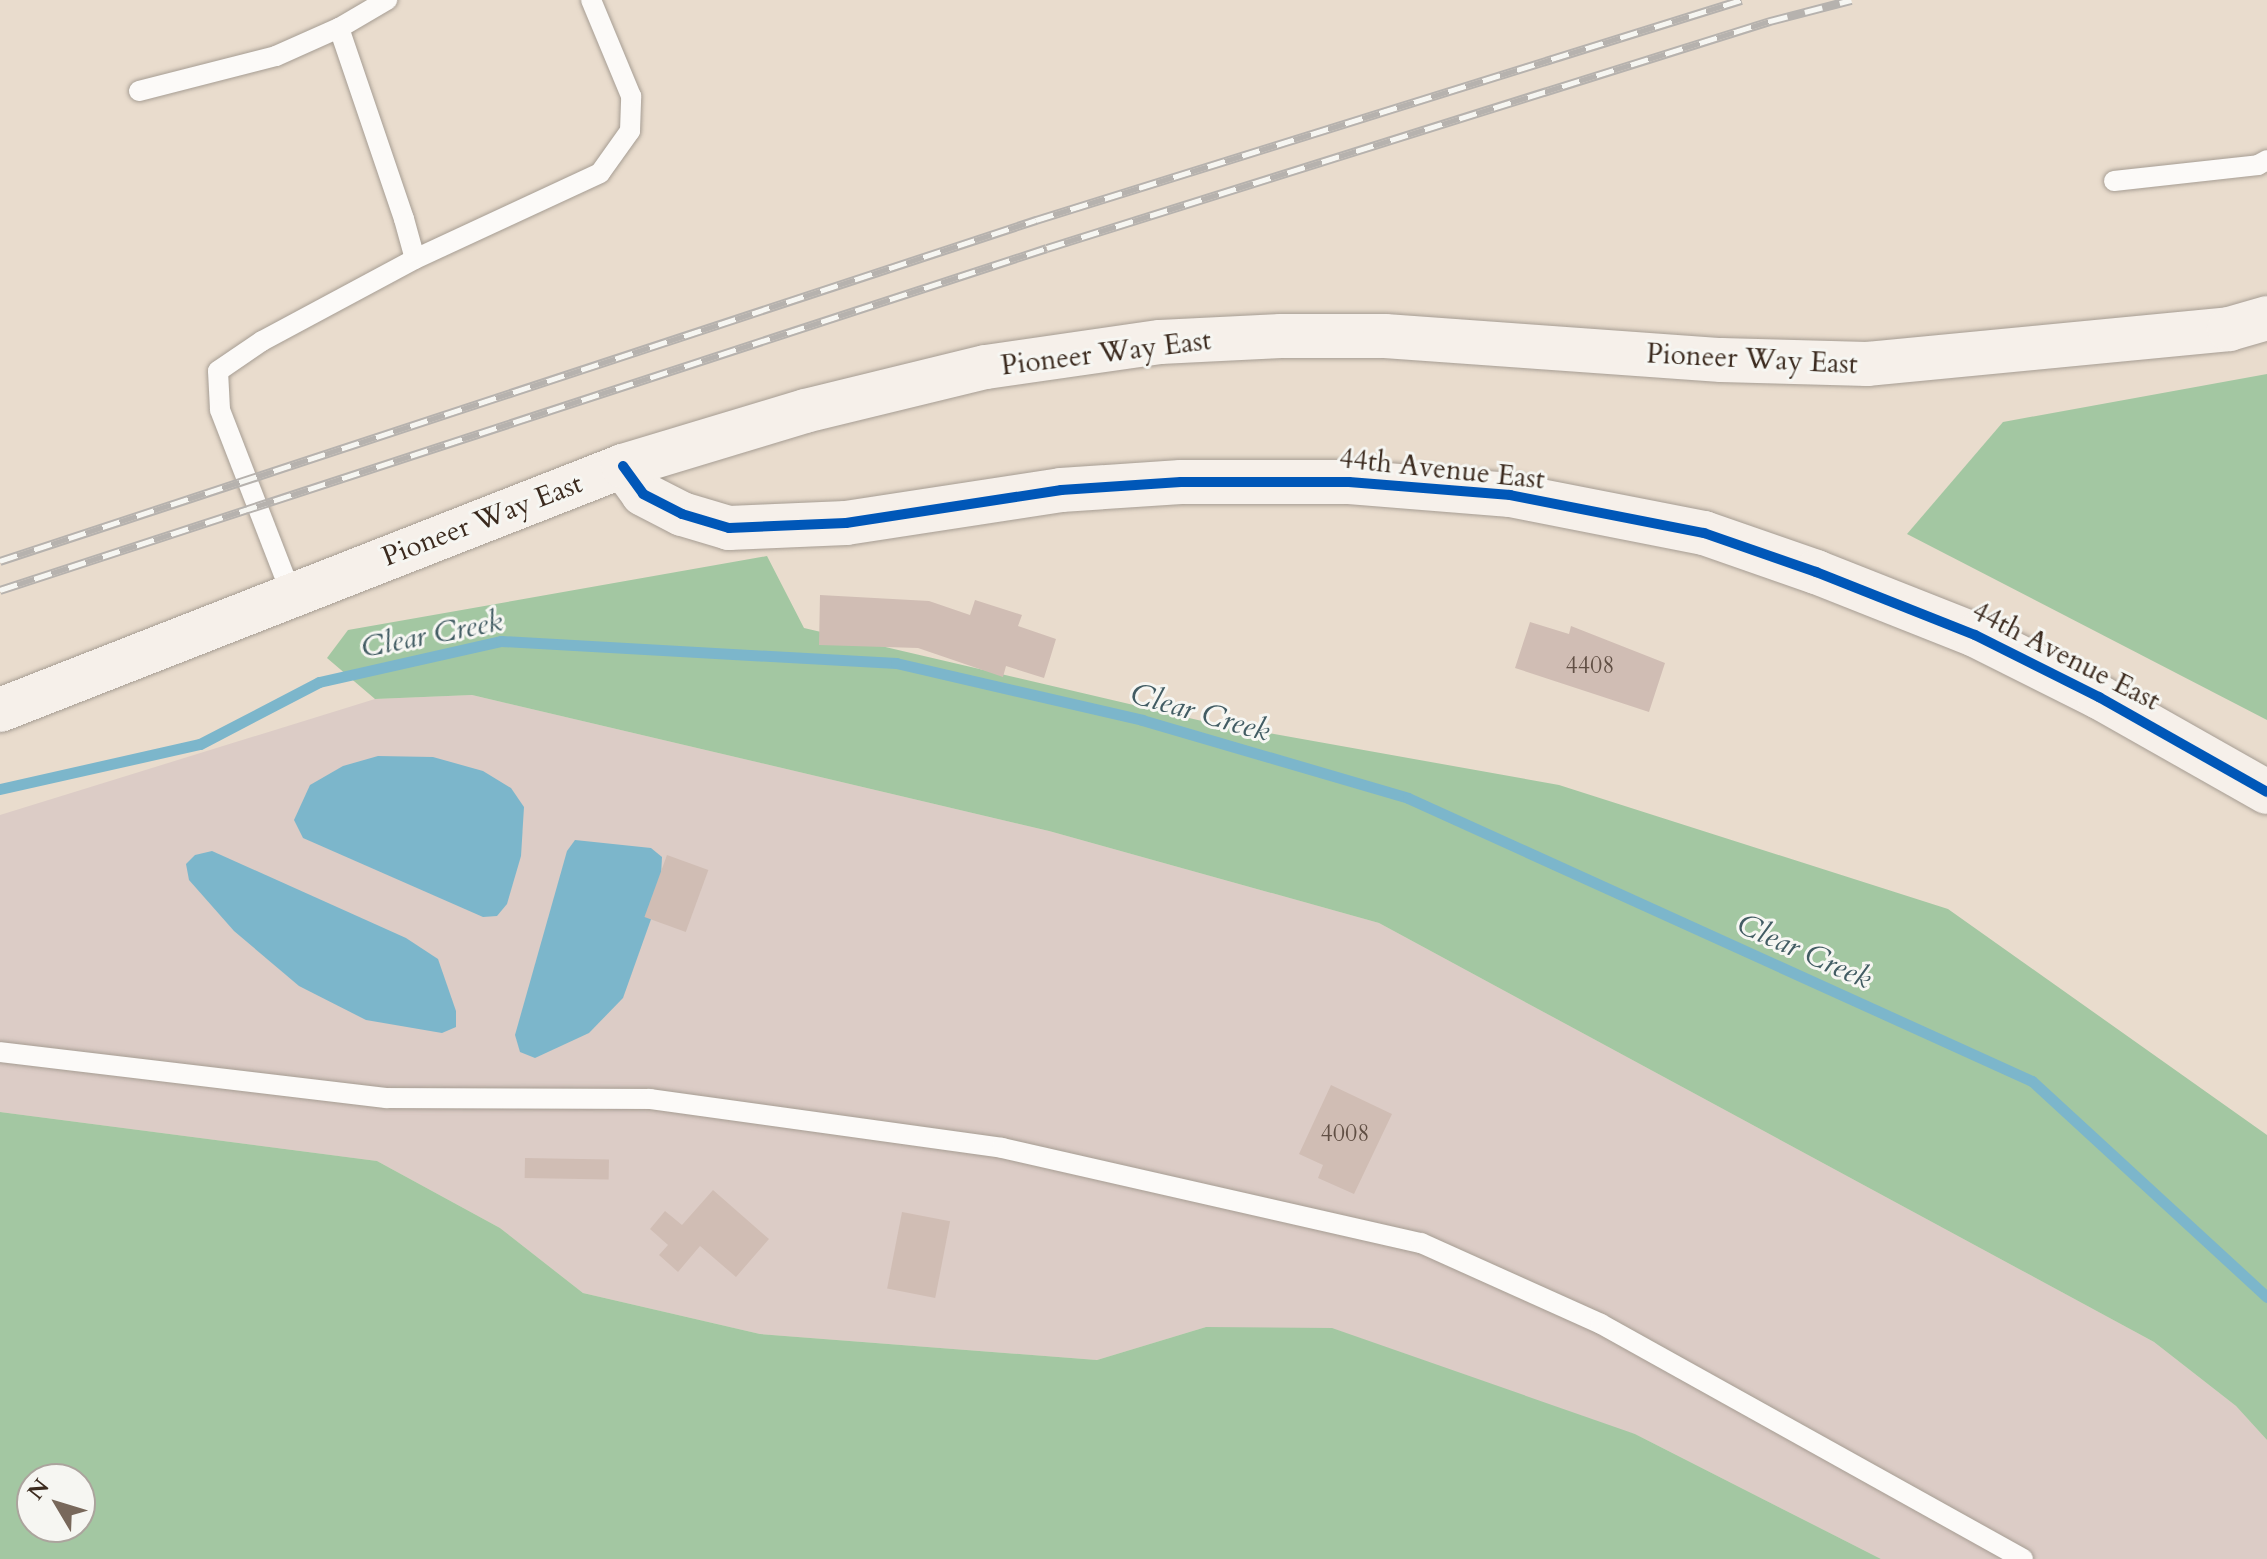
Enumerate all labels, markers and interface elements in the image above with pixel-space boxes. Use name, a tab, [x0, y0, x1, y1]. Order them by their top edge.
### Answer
street label: Pioneer Way East	[999, 323, 1213, 383]
street label: Pioneer Way East	[1645, 337, 1859, 381]
street label: 44th Avenue East	[1338, 442, 1546, 496]
street label: Pioneer Way East	[377, 466, 587, 574]
street label: 44th Avenue East	[1966, 594, 2166, 718]
water label: Clear Creek	[358, 604, 506, 666]
house number: 4408	[1565, 652, 1615, 680]
water label: Clear Creek	[1126, 676, 1274, 750]
water label: Clear Creek	[1731, 906, 1877, 998]
house number: 4008	[1320, 1120, 1370, 1148]
north arrow	[16, 1463, 96, 1543]
text: N	[21, 1473, 56, 1506]

